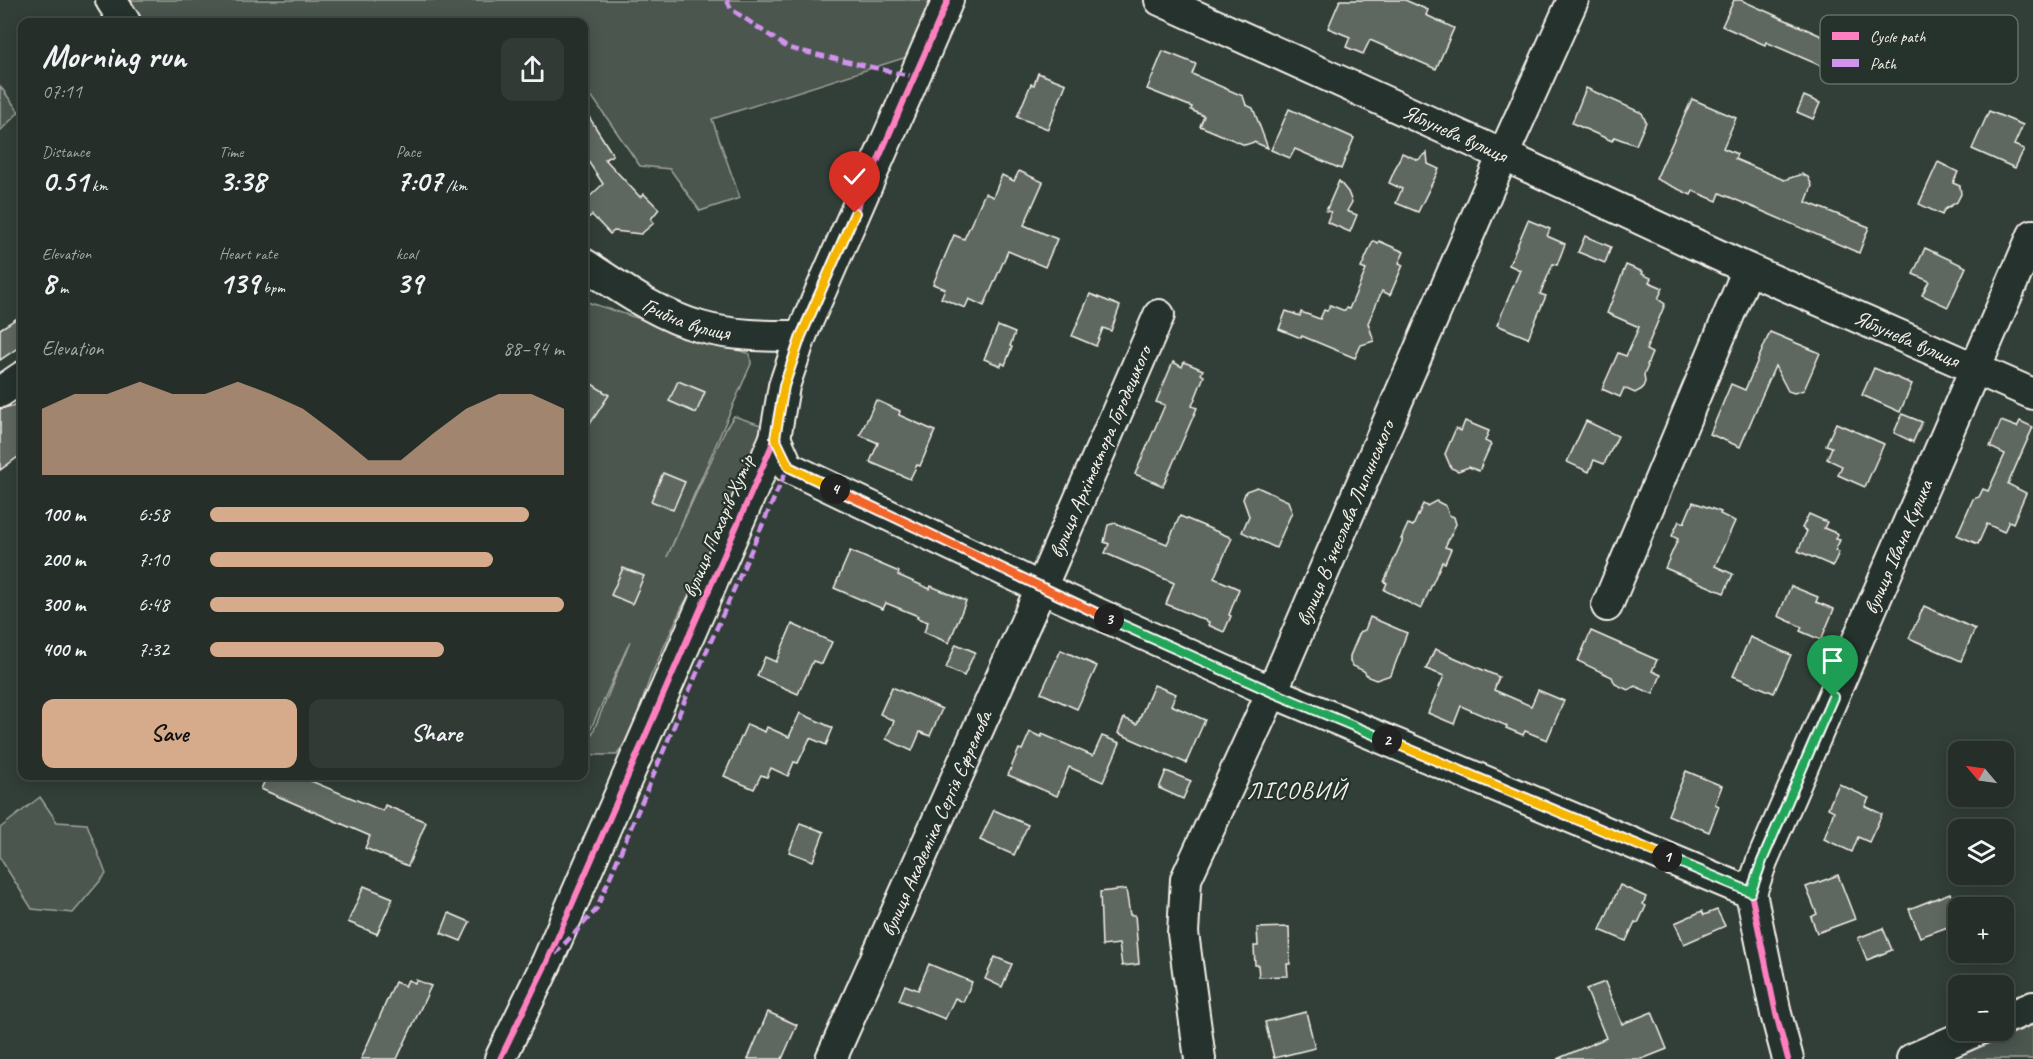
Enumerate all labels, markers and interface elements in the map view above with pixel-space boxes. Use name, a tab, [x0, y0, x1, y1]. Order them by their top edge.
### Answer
legend	[1820, 15, 2018, 84]
text: Cycle path	[1870, 27, 1926, 47]
text: Morning run	[42, 35, 186, 77]
button: share	[501, 38, 564, 101]
text: Path	[1870, 54, 1897, 74]
text: 07:11	[42, 79, 82, 104]
street label: Яблунева вулиця	[1399, 99, 1513, 169]
text: Distance	[42, 142, 90, 162]
text: Time	[219, 142, 243, 162]
text: Pace	[396, 142, 421, 162]
pin	[829, 151, 880, 213]
icon: check	[838, 160, 871, 193]
text: 0.51	[42, 162, 88, 200]
text: 3:38	[219, 162, 265, 200]
text: 7:07	[396, 162, 442, 200]
text: km	[88, 176, 107, 196]
text: /km	[442, 176, 467, 196]
text: Elevation	[42, 244, 91, 264]
text: Heart rate	[219, 244, 277, 264]
text: kcal	[396, 244, 417, 264]
text: 8	[42, 264, 56, 302]
text: 139	[219, 264, 259, 302]
text: 39	[396, 264, 423, 302]
text: m	[56, 278, 68, 298]
text: bpm	[259, 278, 285, 298]
street label: Грибна вулиця	[638, 291, 733, 346]
street label: Яблунева вулиця	[1850, 304, 1965, 374]
text: Elevation	[42, 336, 104, 361]
text: 88–94 m	[503, 336, 564, 361]
street label: вулиця Архітектора Городецького	[1043, 339, 1158, 562]
street label: вулиця Вʼячеслава Липинського	[1290, 414, 1401, 630]
street label: вулиця Пахарів Хутір	[676, 450, 760, 601]
pin: 4	[820, 474, 850, 504]
street label: вулиця Івана Кулика	[1857, 474, 1939, 618]
text: 4	[831, 479, 839, 499]
text: 100 m	[42, 502, 85, 527]
text: 6:58	[138, 502, 169, 527]
text: 200 m	[42, 547, 85, 572]
text: 7:10	[138, 547, 169, 572]
text: 300 m	[42, 592, 85, 617]
text: 6:48	[138, 592, 169, 617]
pin: 3	[1094, 604, 1124, 634]
text: 3	[1105, 609, 1113, 629]
pin	[1807, 635, 1858, 697]
text: 400 m	[42, 637, 85, 662]
text: 7:32	[138, 637, 169, 662]
icon: arrive	[1816, 644, 1849, 677]
button: Save	[42, 699, 297, 768]
button: Share	[309, 699, 564, 768]
street label: вулиця Академіка Сергія Єфремова	[874, 704, 999, 940]
pin: 2	[1372, 725, 1402, 755]
text: 2	[1383, 730, 1391, 750]
north arrow	[1948, 741, 2014, 807]
map controls	[1948, 741, 2014, 1041]
district label: ЛІСОВИЙ	[1247, 775, 1350, 805]
button: layers	[1948, 819, 2014, 885]
pin: 1	[1652, 842, 1682, 872]
text: 1	[1663, 847, 1671, 867]
button: +	[1948, 897, 2014, 963]
button: −	[1948, 975, 2014, 1041]

